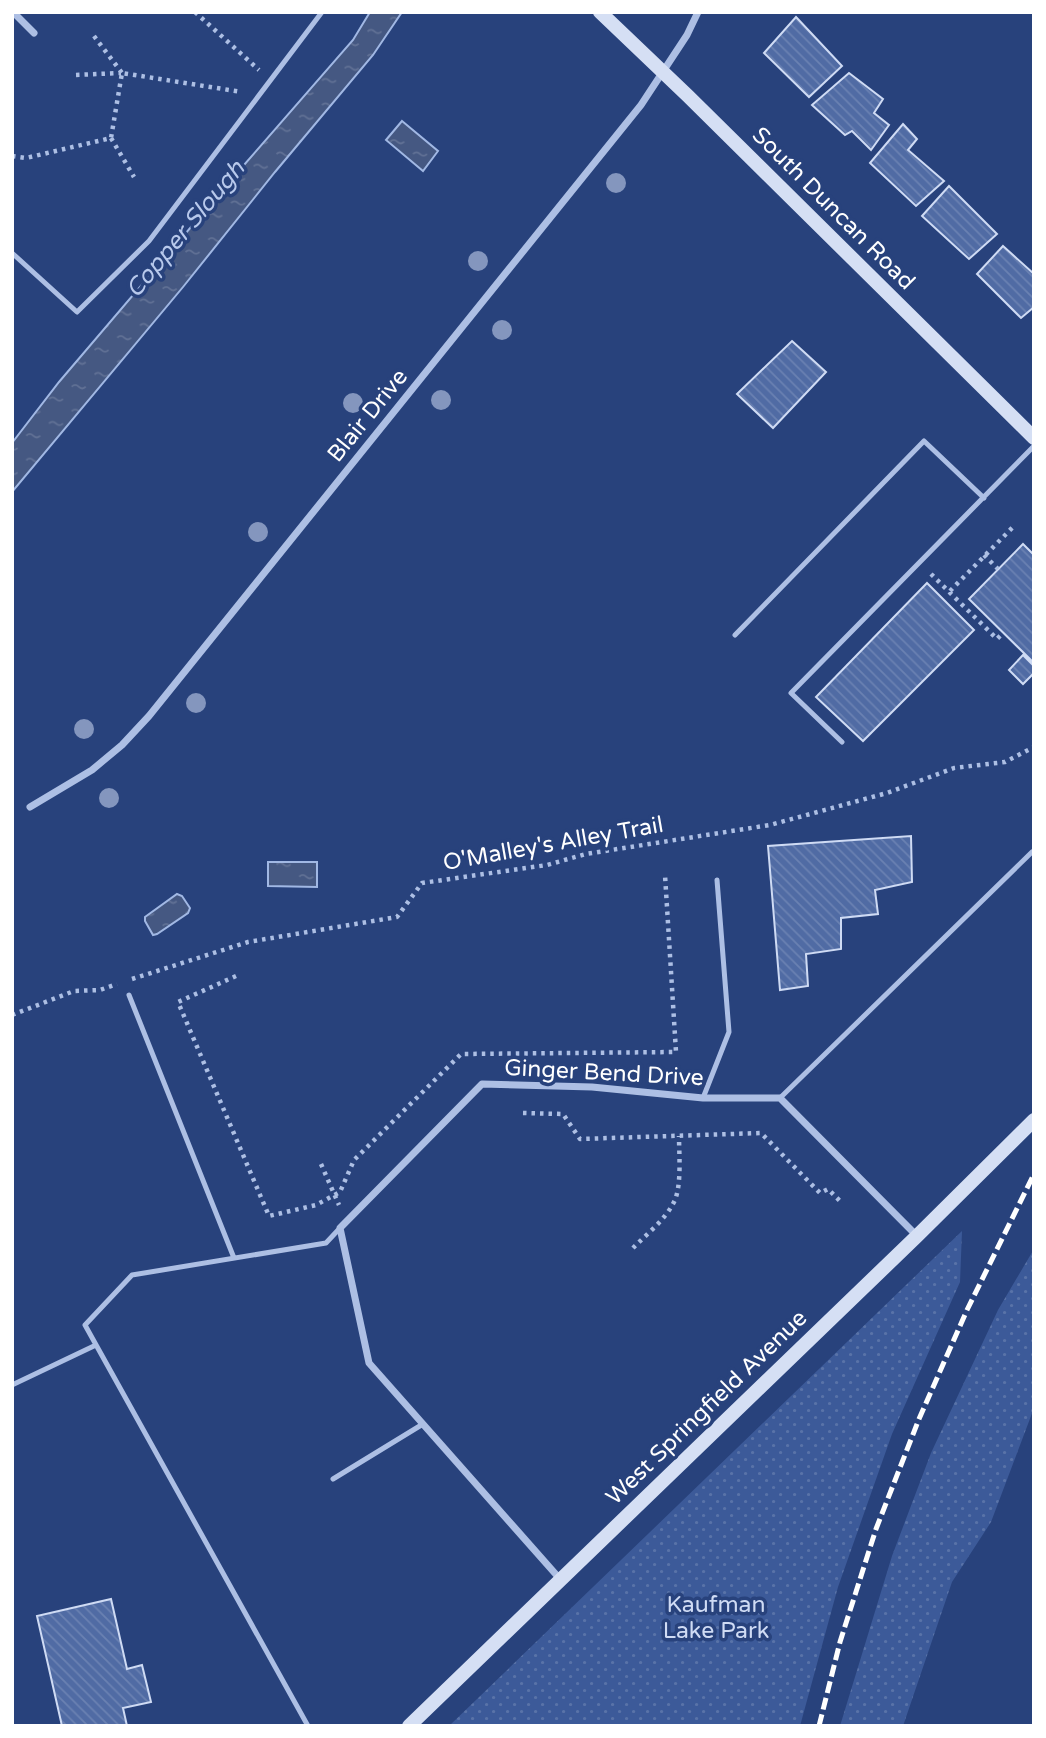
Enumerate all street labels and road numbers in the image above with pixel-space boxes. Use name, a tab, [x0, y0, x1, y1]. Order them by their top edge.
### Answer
street label: South Duncan Road	[746, 121, 921, 296]
street label: Blair Drive	[322, 363, 414, 468]
street label: O'Malley's Alley Trail	[441, 811, 666, 877]
street label: Ginger Bend Drive	[504, 1054, 704, 1092]
street label: West Springfield Avenue	[600, 1304, 813, 1511]

